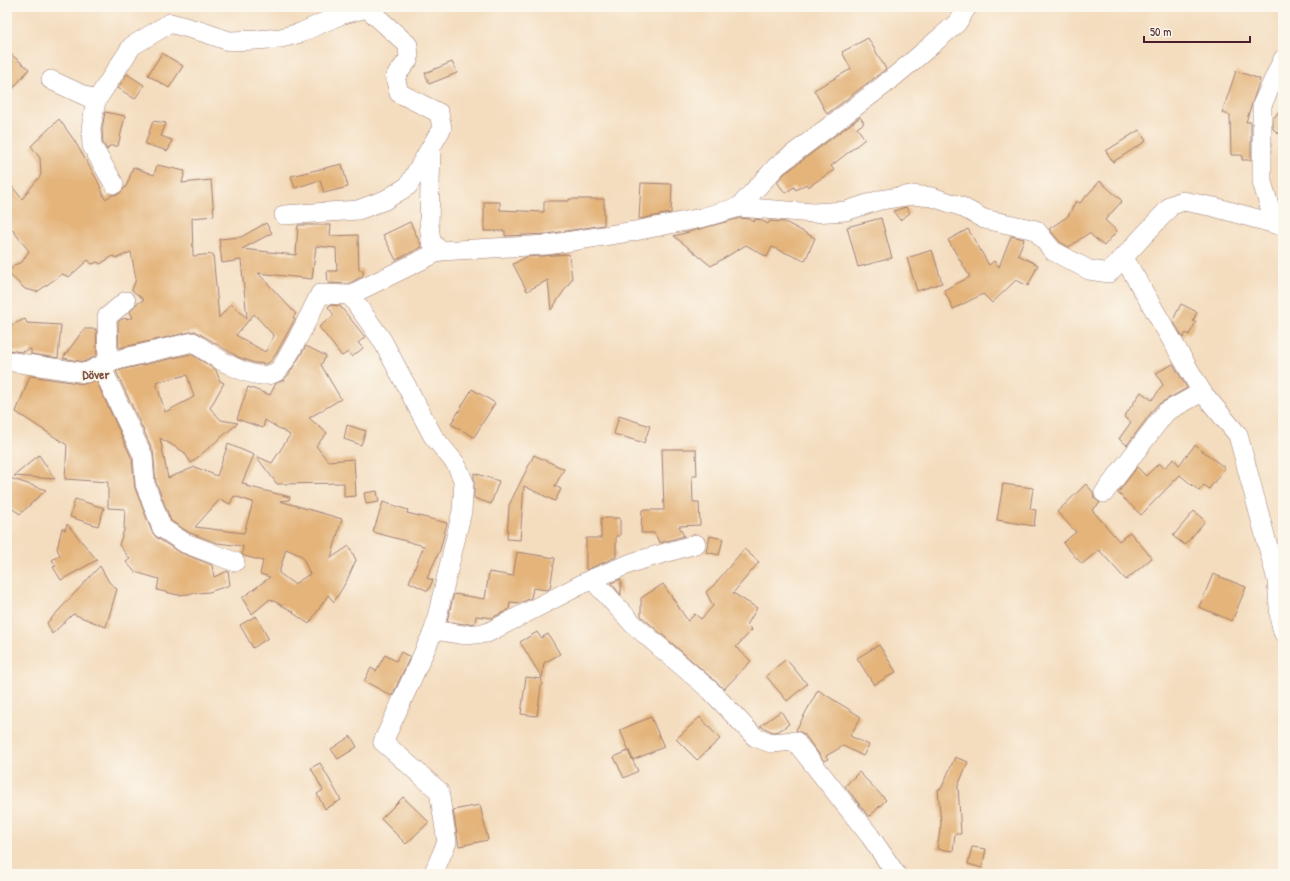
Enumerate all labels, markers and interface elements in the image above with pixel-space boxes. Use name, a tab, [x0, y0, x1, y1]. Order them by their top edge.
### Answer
scale bar	[1144, 18, 1250, 44]
text: 50 m	[1150, 23, 1171, 40]
district label: Döver	[83, 365, 110, 383]

